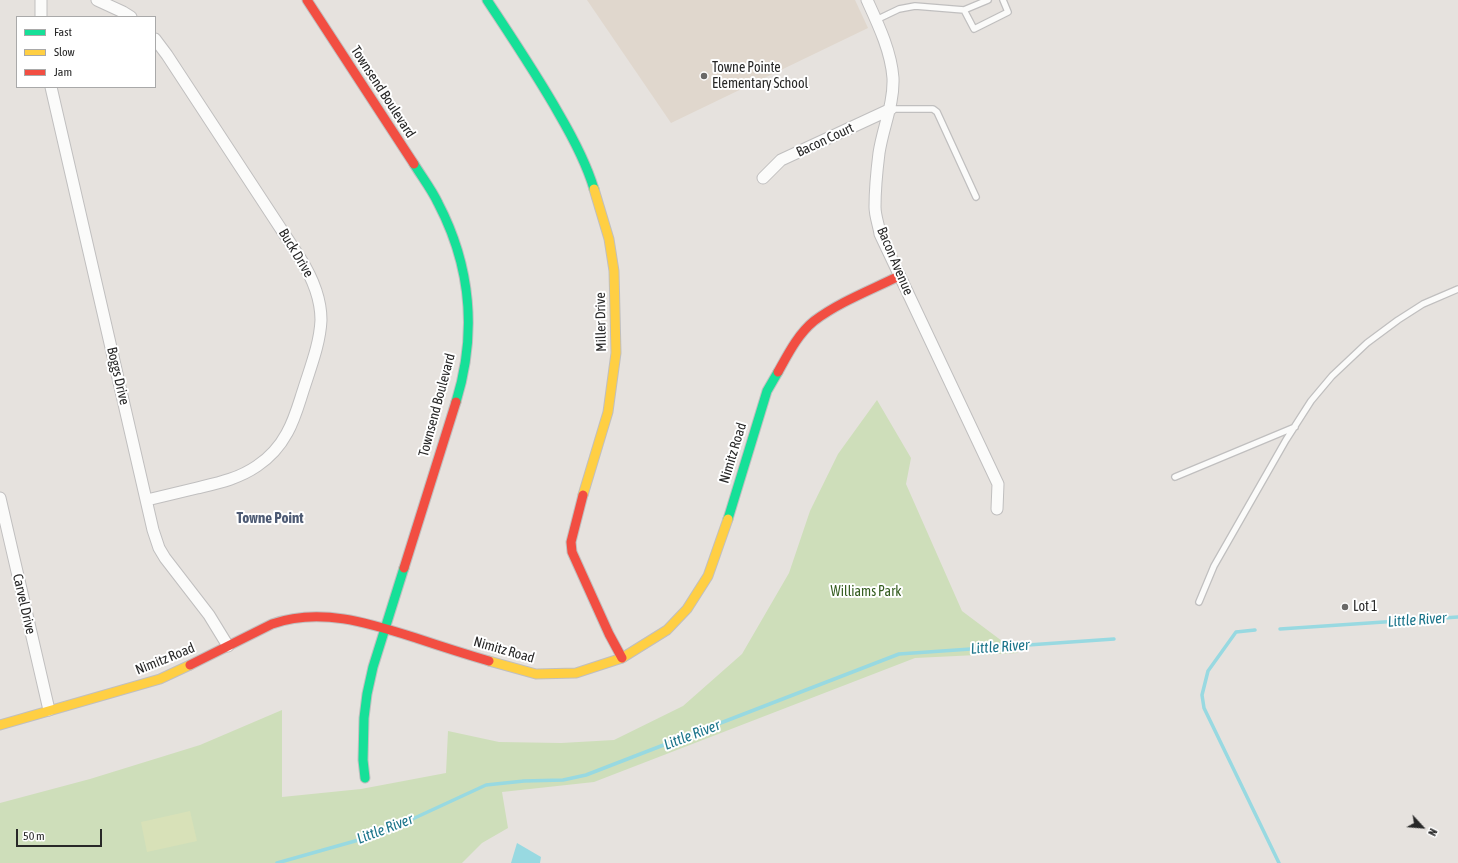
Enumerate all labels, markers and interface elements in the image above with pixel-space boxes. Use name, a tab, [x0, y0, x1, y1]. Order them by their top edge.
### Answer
legend	[16, 16, 156, 88]
text: Fast	[54, 25, 72, 39]
street label: Townsend Boulevard	[347, 43, 419, 141]
text: Slow	[54, 45, 75, 59]
place label: Towne Pointe Elementary School	[712, 60, 808, 92]
text: Jam	[54, 65, 72, 79]
marker: Towne Pointe Elementary School	[699, 71, 709, 81]
street label: Bacon Court	[794, 119, 856, 161]
street label: Bacon Avenue	[873, 224, 917, 298]
street label: Buck Drive	[275, 226, 317, 280]
street label: Miller Drive	[592, 292, 610, 352]
street label: Boggs Drive	[103, 345, 133, 407]
street label: Townsend Boulevard	[415, 352, 459, 458]
street label: Nimitz Road	[716, 421, 750, 485]
district label: Towne Point	[237, 509, 303, 527]
street label: Carvel Drive	[9, 572, 39, 636]
park label: Williams Park	[831, 584, 901, 600]
place label: Lot 1	[1353, 599, 1378, 615]
marker: Lot 1	[1340, 602, 1350, 612]
water label: Little River	[1387, 609, 1447, 631]
street label: Nimitz Road	[472, 633, 536, 667]
water label: Little River	[970, 636, 1030, 658]
street label: Nimitz Road	[133, 640, 197, 678]
water label: Little River	[661, 716, 723, 754]
north arrow	[1402, 807, 1442, 847]
water label: Little River	[354, 810, 416, 848]
scale bar	[18, 821, 104, 847]
text: N	[1426, 827, 1440, 838]
text: 50 m	[23, 829, 45, 843]

